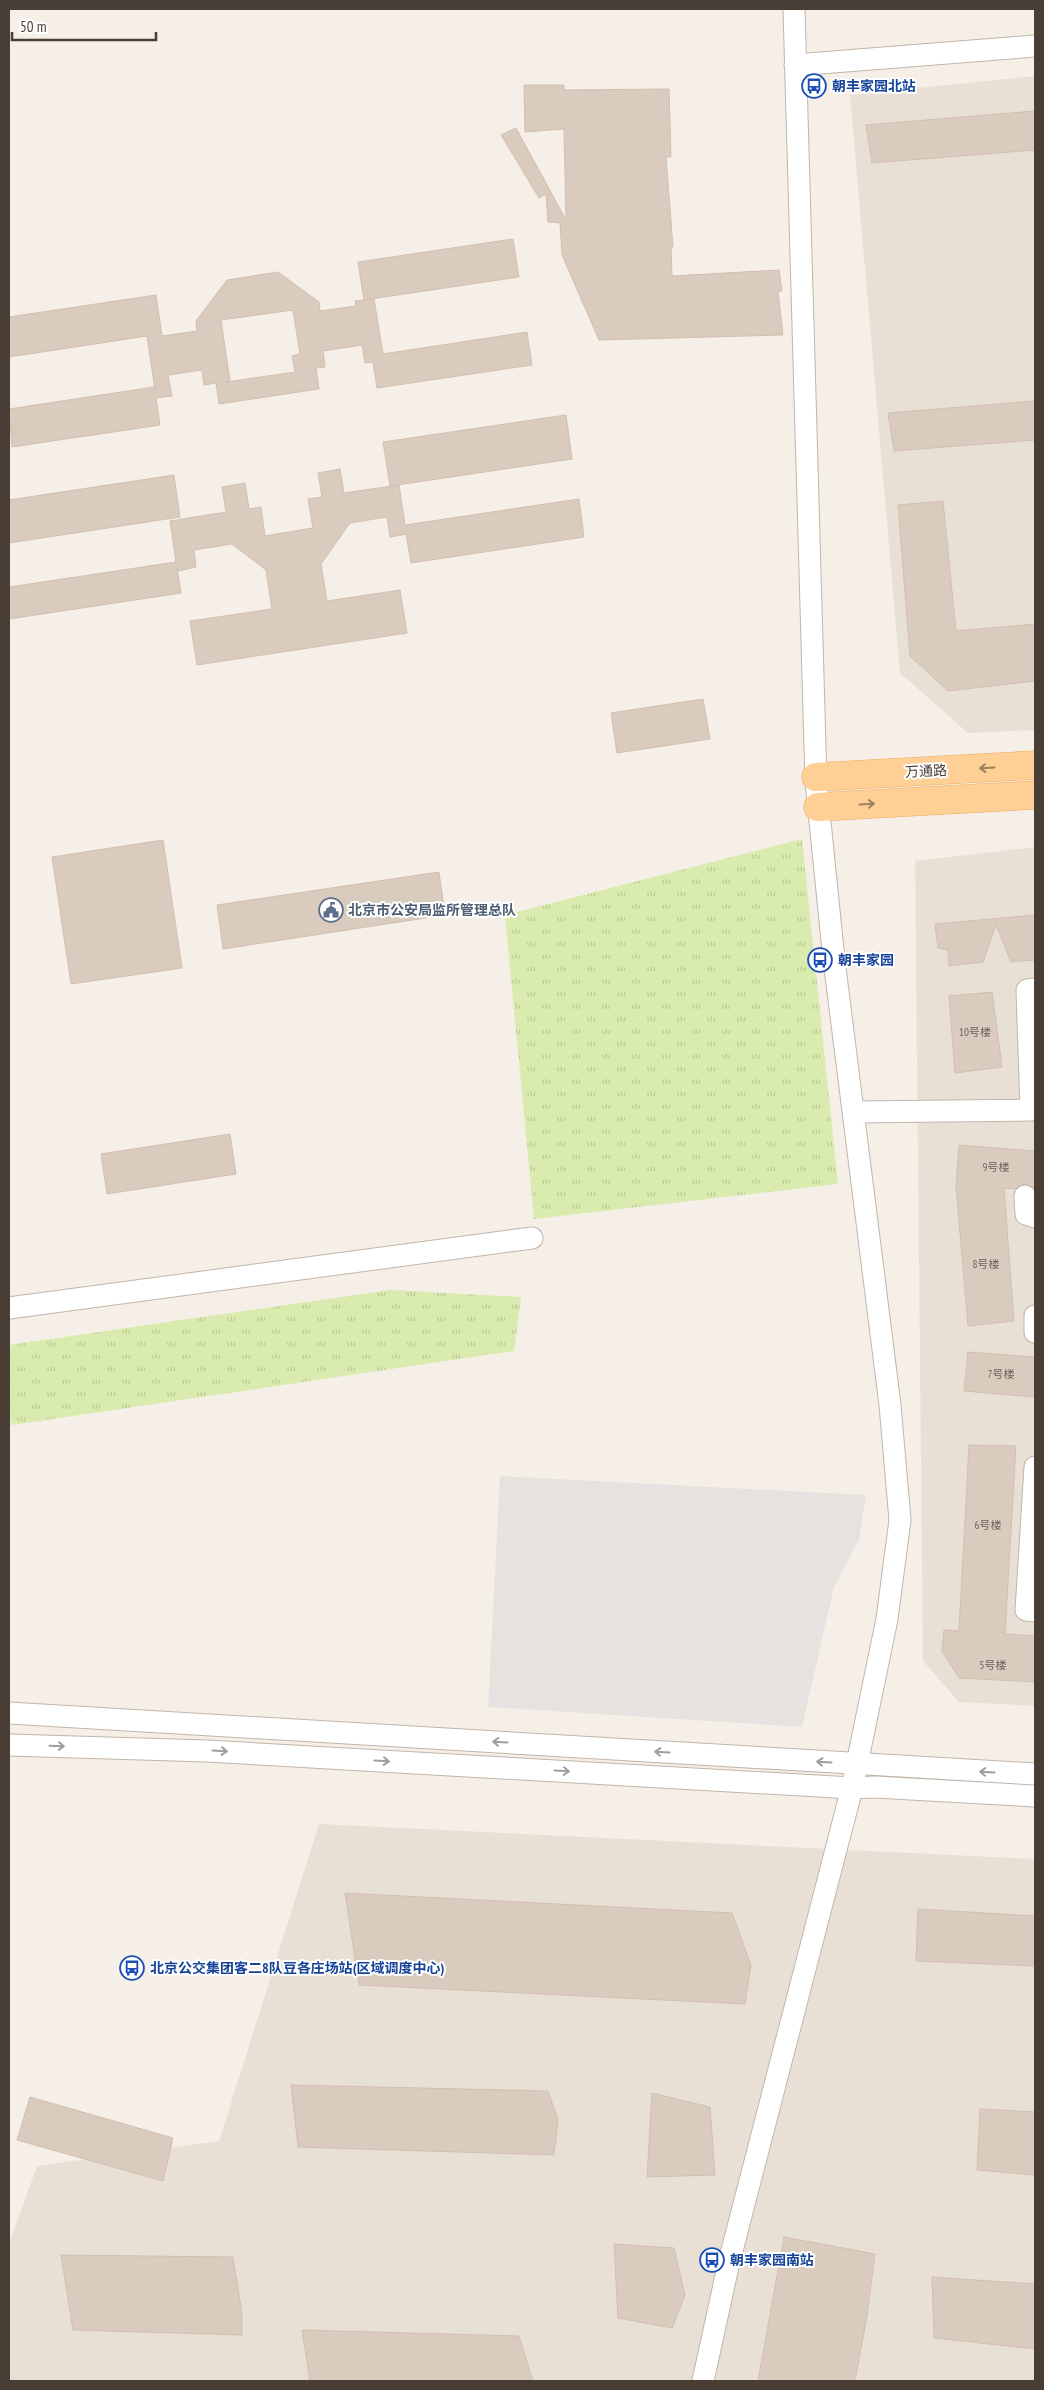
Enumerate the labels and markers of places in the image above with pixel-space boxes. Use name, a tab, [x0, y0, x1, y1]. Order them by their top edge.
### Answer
bus stop icon: 朝丰家园北站	[801, 73, 827, 99]
place label: 朝丰家园北站	[832, 77, 916, 95]
public building icon: 北京市公安局监所管理总队	[318, 897, 344, 923]
place label: 北京市公安局监所管理总队	[348, 901, 516, 919]
bus stop icon: 朝丰家园	[807, 947, 833, 973]
place label: 朝丰家园	[838, 951, 894, 969]
bus stop icon: 北京公交集团客二8队豆各庄场站(区域调度中心)	[119, 1955, 145, 1981]
place label: 北京公交集团客二8队豆各庄场站(区域调度中心)	[150, 1959, 445, 1977]
bus stop icon: 朝丰家园南站	[699, 2247, 725, 2273]
place label: 朝丰家园南站	[730, 2251, 814, 2269]

